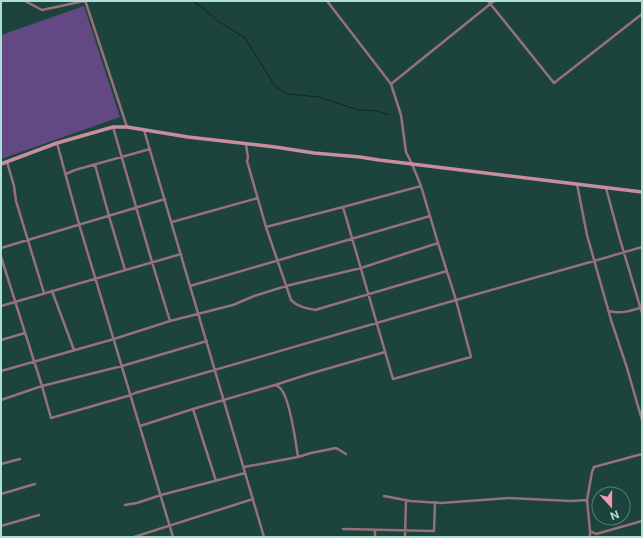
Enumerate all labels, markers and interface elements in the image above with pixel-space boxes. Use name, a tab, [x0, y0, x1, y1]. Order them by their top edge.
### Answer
north arrow	[591, 486, 631, 526]
text: N	[608, 508, 621, 522]

